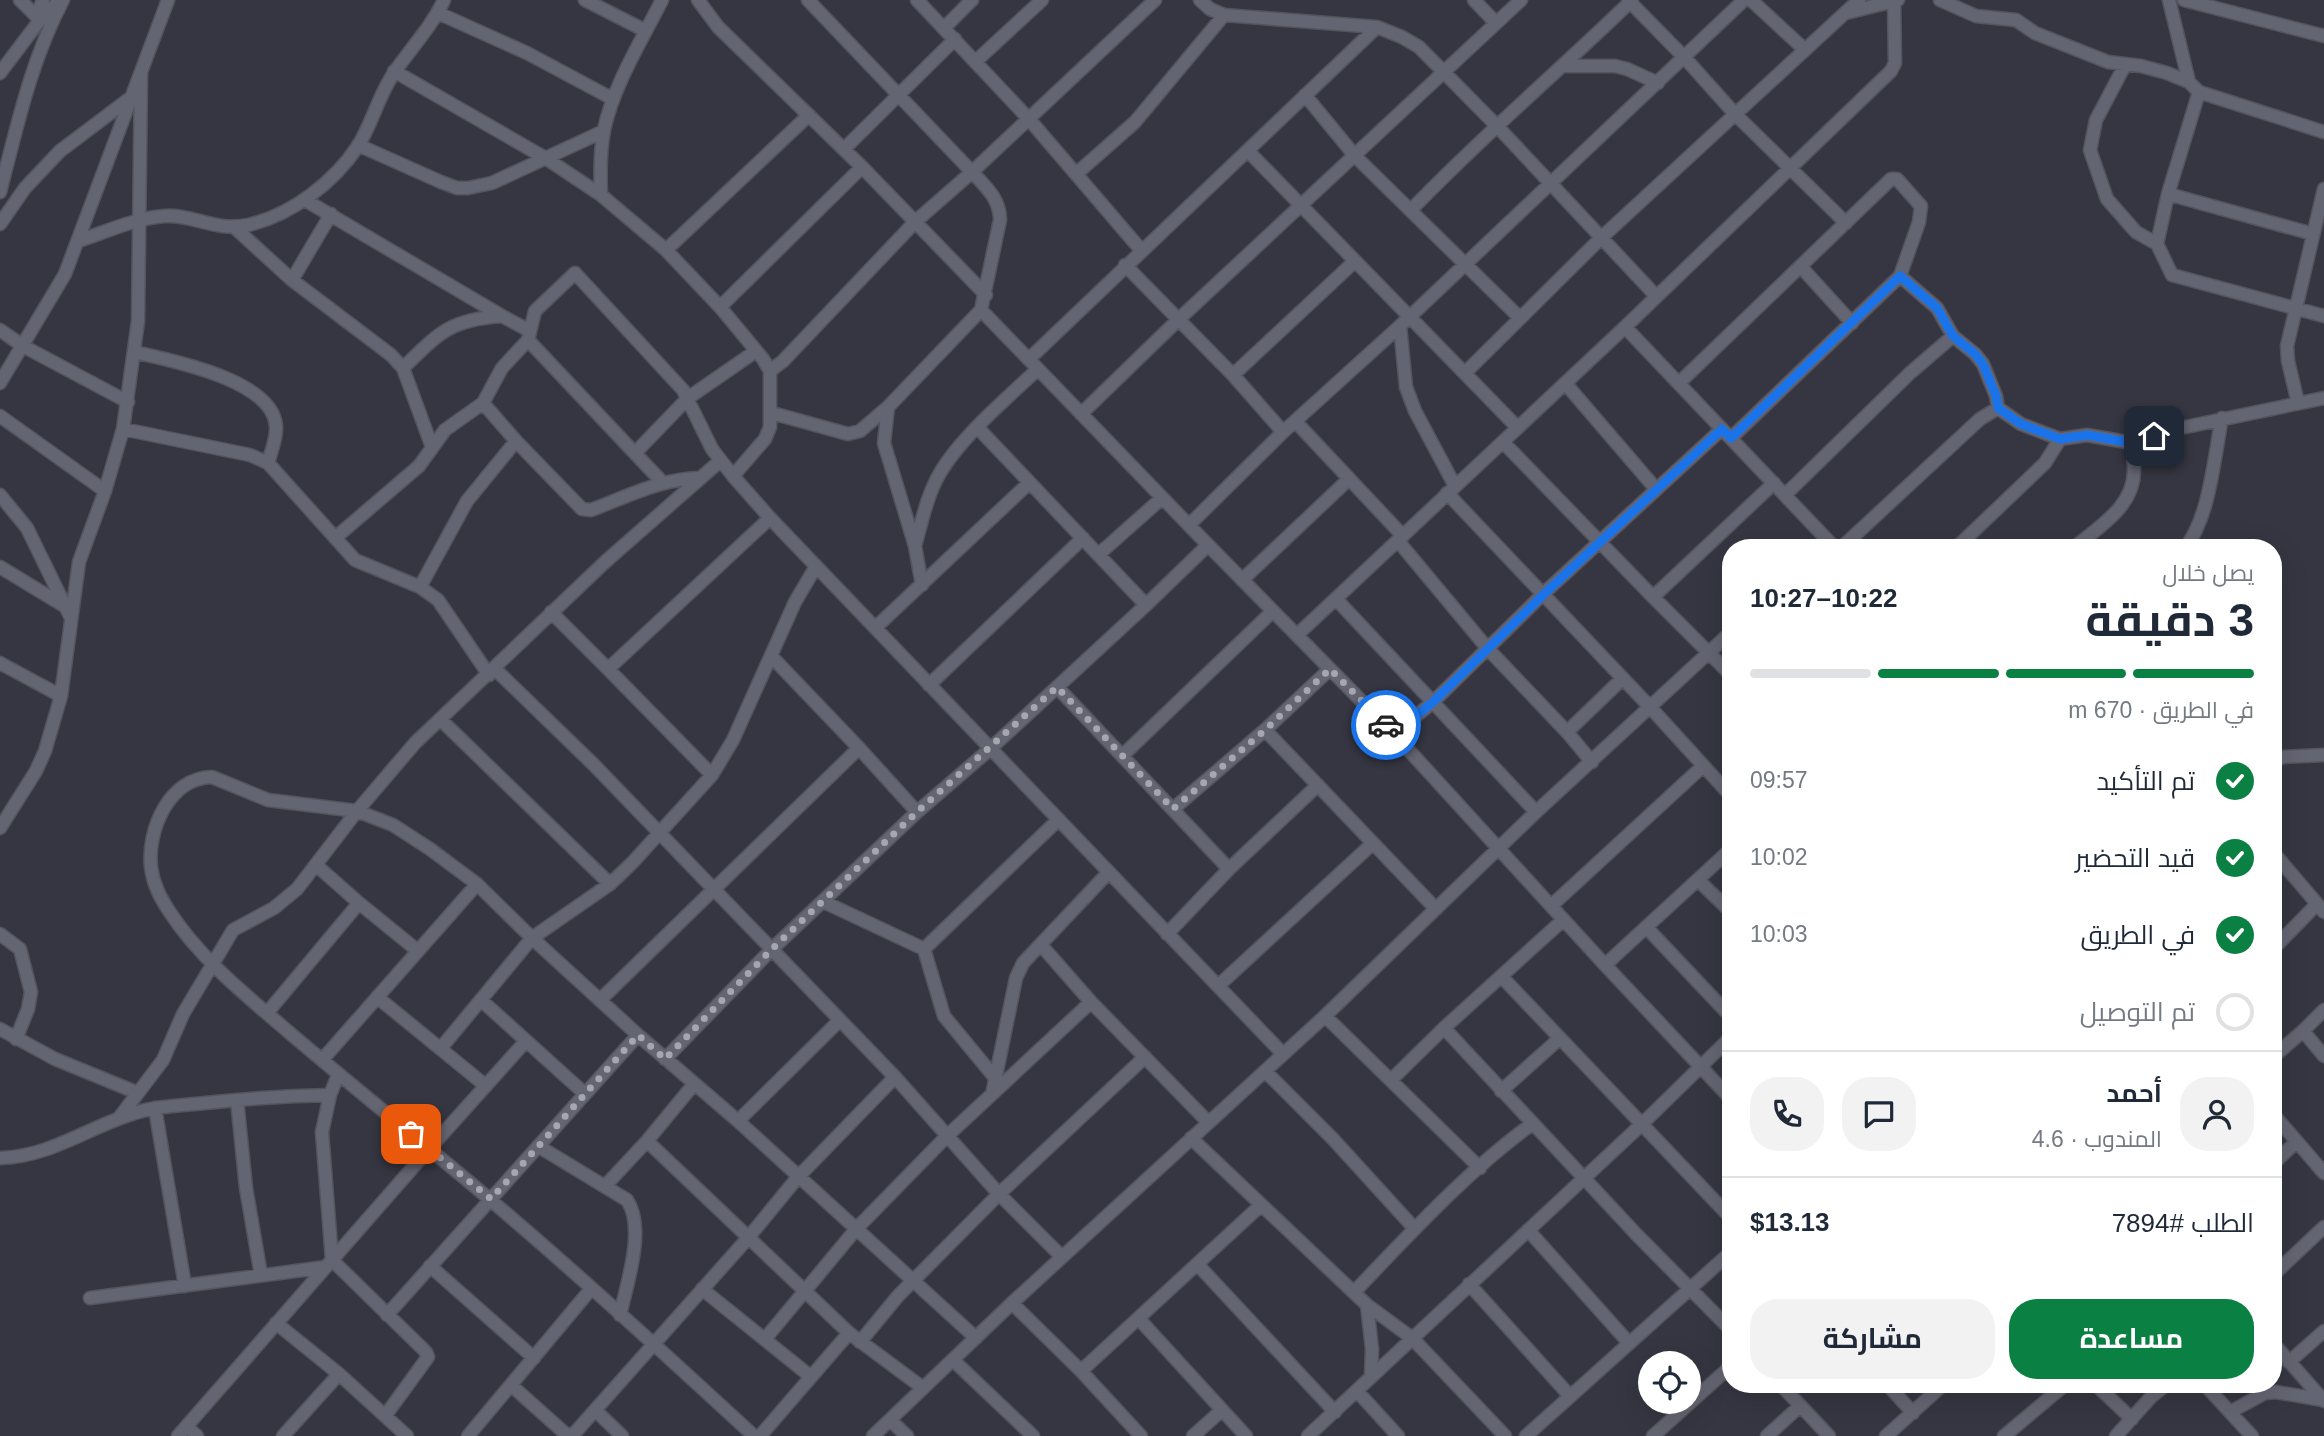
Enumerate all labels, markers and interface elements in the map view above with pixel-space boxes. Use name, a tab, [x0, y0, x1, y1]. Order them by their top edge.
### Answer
pin	[2124, 406, 2184, 466]
icon: home	[2135, 417, 2173, 455]
text: يصل خلال	[2162, 560, 2254, 586]
text: 10:22–10:27	[1750, 583, 1897, 613]
text: 3 دقيقة	[2086, 594, 2254, 646]
courier	[1351, 690, 1421, 760]
text: في الطريق · 670 m	[2068, 697, 2254, 723]
icon: car	[1367, 706, 1405, 744]
icon: check	[2216, 762, 2254, 800]
text: تم التأكيد	[2096, 766, 2195, 796]
text: 09:57	[1750, 767, 1808, 793]
icon: check	[2216, 839, 2254, 877]
text: قيد التحضير	[2075, 843, 2195, 873]
text: 10:02	[1750, 844, 1808, 870]
icon: check	[2216, 916, 2254, 954]
text: في الطريق	[2080, 920, 2195, 950]
text: 10:03	[1750, 921, 1808, 947]
text: تم التوصيل	[2080, 997, 2195, 1027]
button: phone	[1750, 1077, 1824, 1151]
button: chat	[1842, 1077, 1916, 1151]
button: person	[2180, 1077, 2254, 1151]
text: أحمد	[2106, 1078, 2162, 1108]
pin	[381, 1104, 441, 1164]
icon: bag	[392, 1115, 430, 1153]
text: المندوب · 4.6	[2032, 1126, 2162, 1152]
text: $13.13	[1750, 1207, 1830, 1237]
text: الطلب #7894	[2112, 1208, 2254, 1238]
button: مشاركة	[1750, 1299, 1995, 1379]
button: مساعدة	[2009, 1299, 2254, 1379]
map controls	[1638, 1351, 1701, 1414]
button: locate	[1638, 1351, 1701, 1414]

